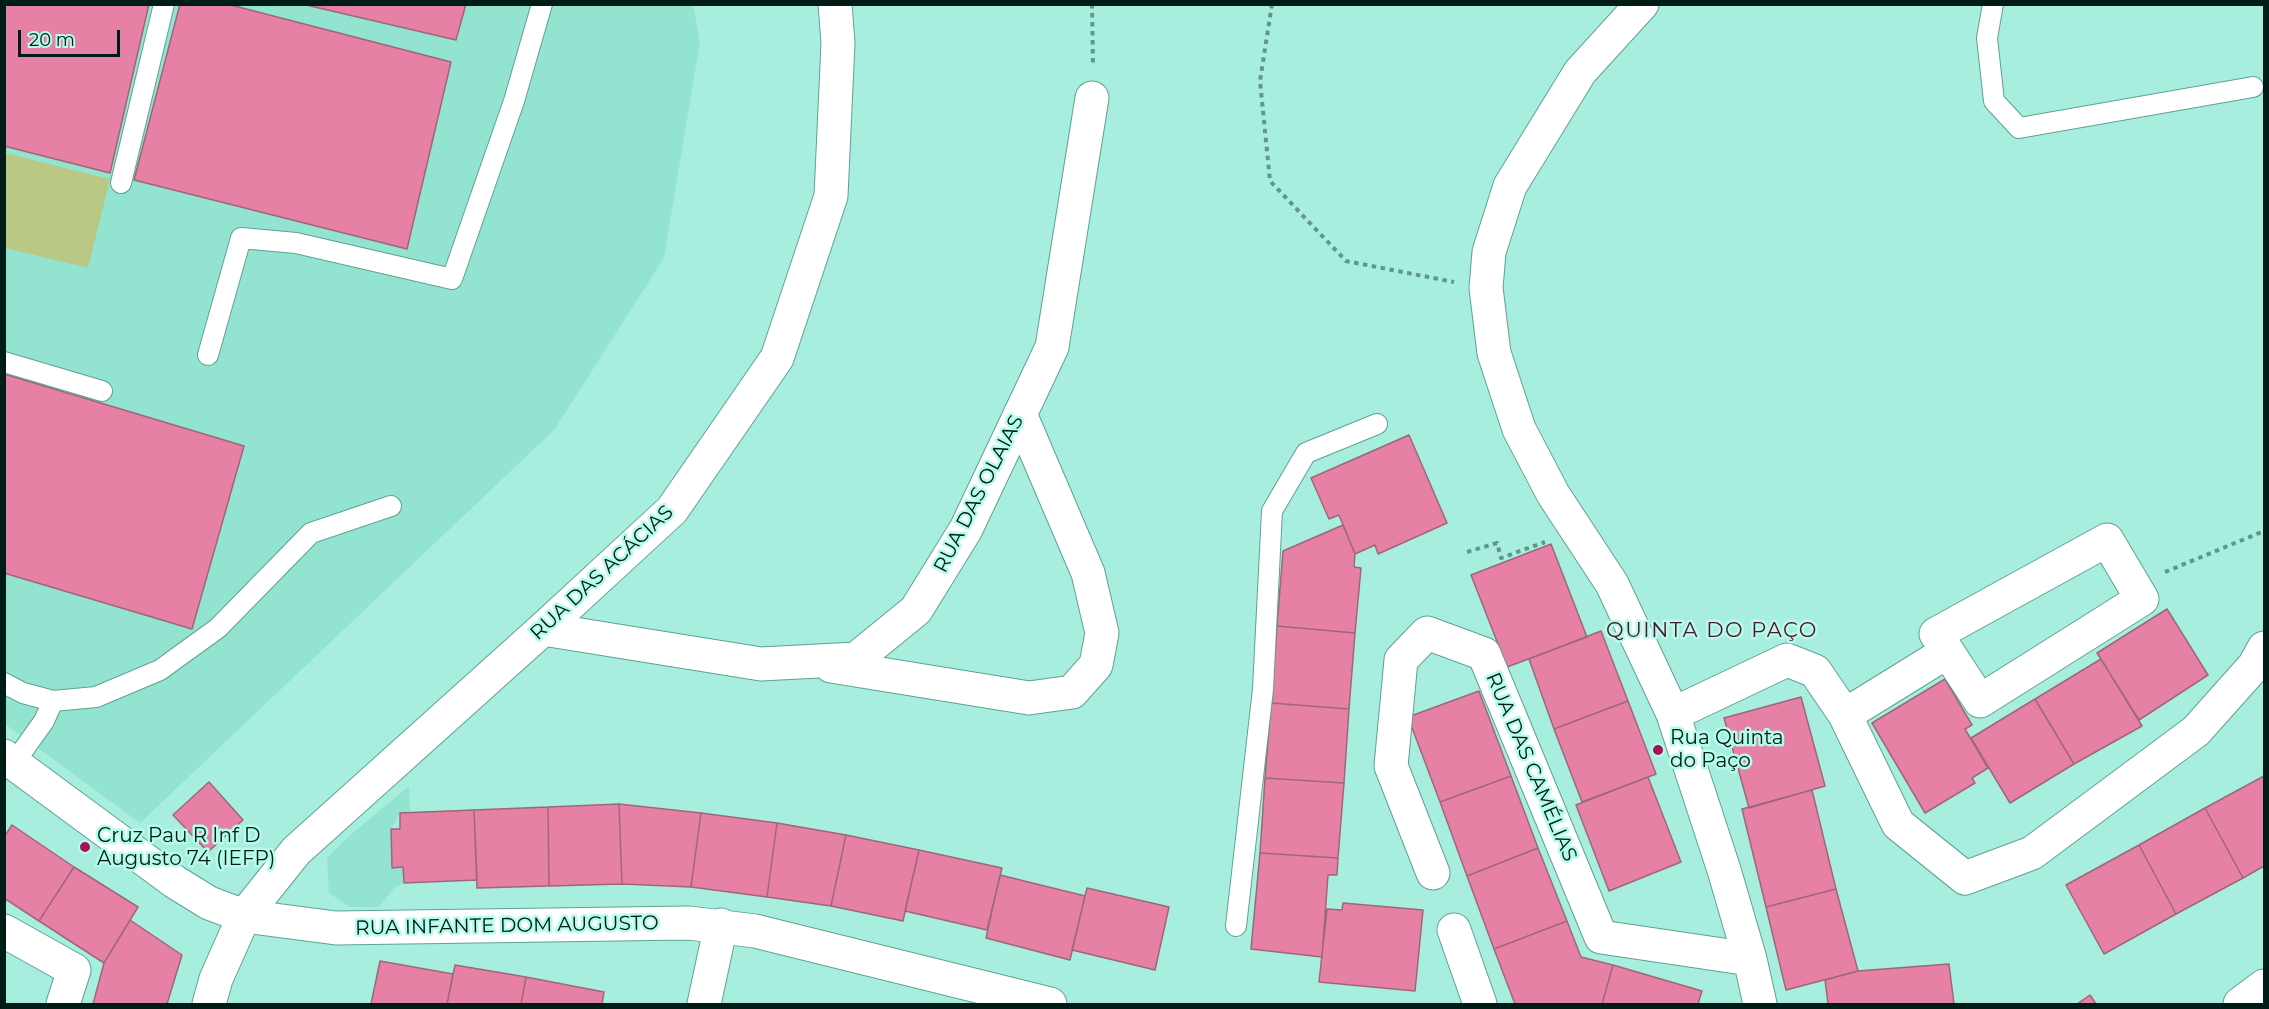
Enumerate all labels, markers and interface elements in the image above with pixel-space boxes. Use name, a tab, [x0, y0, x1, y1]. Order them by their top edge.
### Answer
scale bar	[21, 18, 123, 56]
text: 20 m	[29, 29, 75, 51]
street label: RUA DAS OLAIAS	[929, 411, 1029, 577]
street label: RUA DAS ACÁCIAS	[526, 501, 678, 645]
district label: QUINTA DO PAÇO	[1606, 618, 1818, 644]
street label: RUA DAS CAMÉLIAS	[1480, 669, 1582, 865]
place label: Rua Quinta do Paço	[1670, 726, 1784, 773]
marker: Rua Quinta do Paço	[1651, 743, 1665, 757]
place label: Cruz Pau R Inf D Augusto 74 (IEFP)	[97, 824, 275, 871]
marker: Cruz Pau R Inf D Augusto 74 (IEFP)	[78, 840, 92, 854]
street label: RUA INFANTE DOM AUGUSTO	[355, 911, 659, 941]

